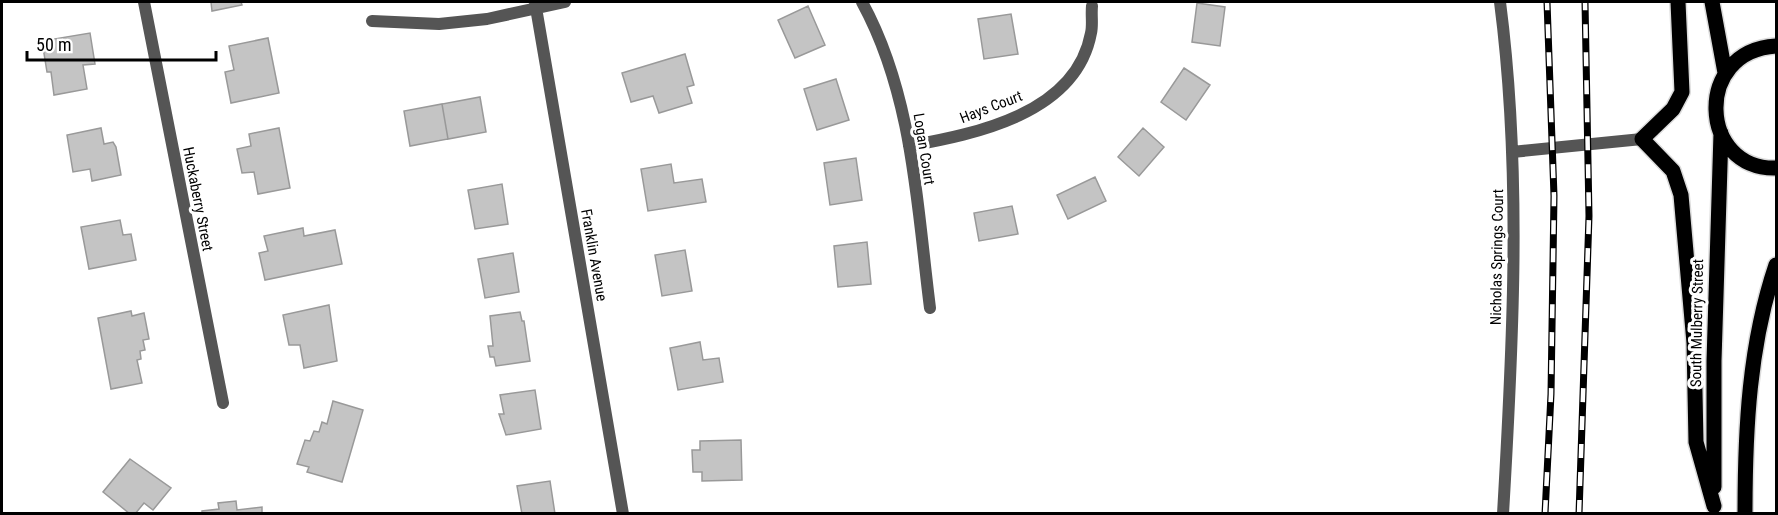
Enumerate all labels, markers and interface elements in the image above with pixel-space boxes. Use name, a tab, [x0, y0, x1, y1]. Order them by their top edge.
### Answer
scale bar	[27, 24, 216, 62]
text: 50 m	[36, 34, 71, 55]
street label: Hays Court	[957, 87, 1025, 127]
street label: Logan Court	[909, 112, 939, 186]
street label: Huckaberry Street	[179, 145, 217, 253]
street label: Nicholas Springs Court	[1487, 189, 1507, 325]
street label: Franklin Avenue	[577, 207, 611, 303]
street label: South Mulberry Street	[1687, 259, 1707, 387]

